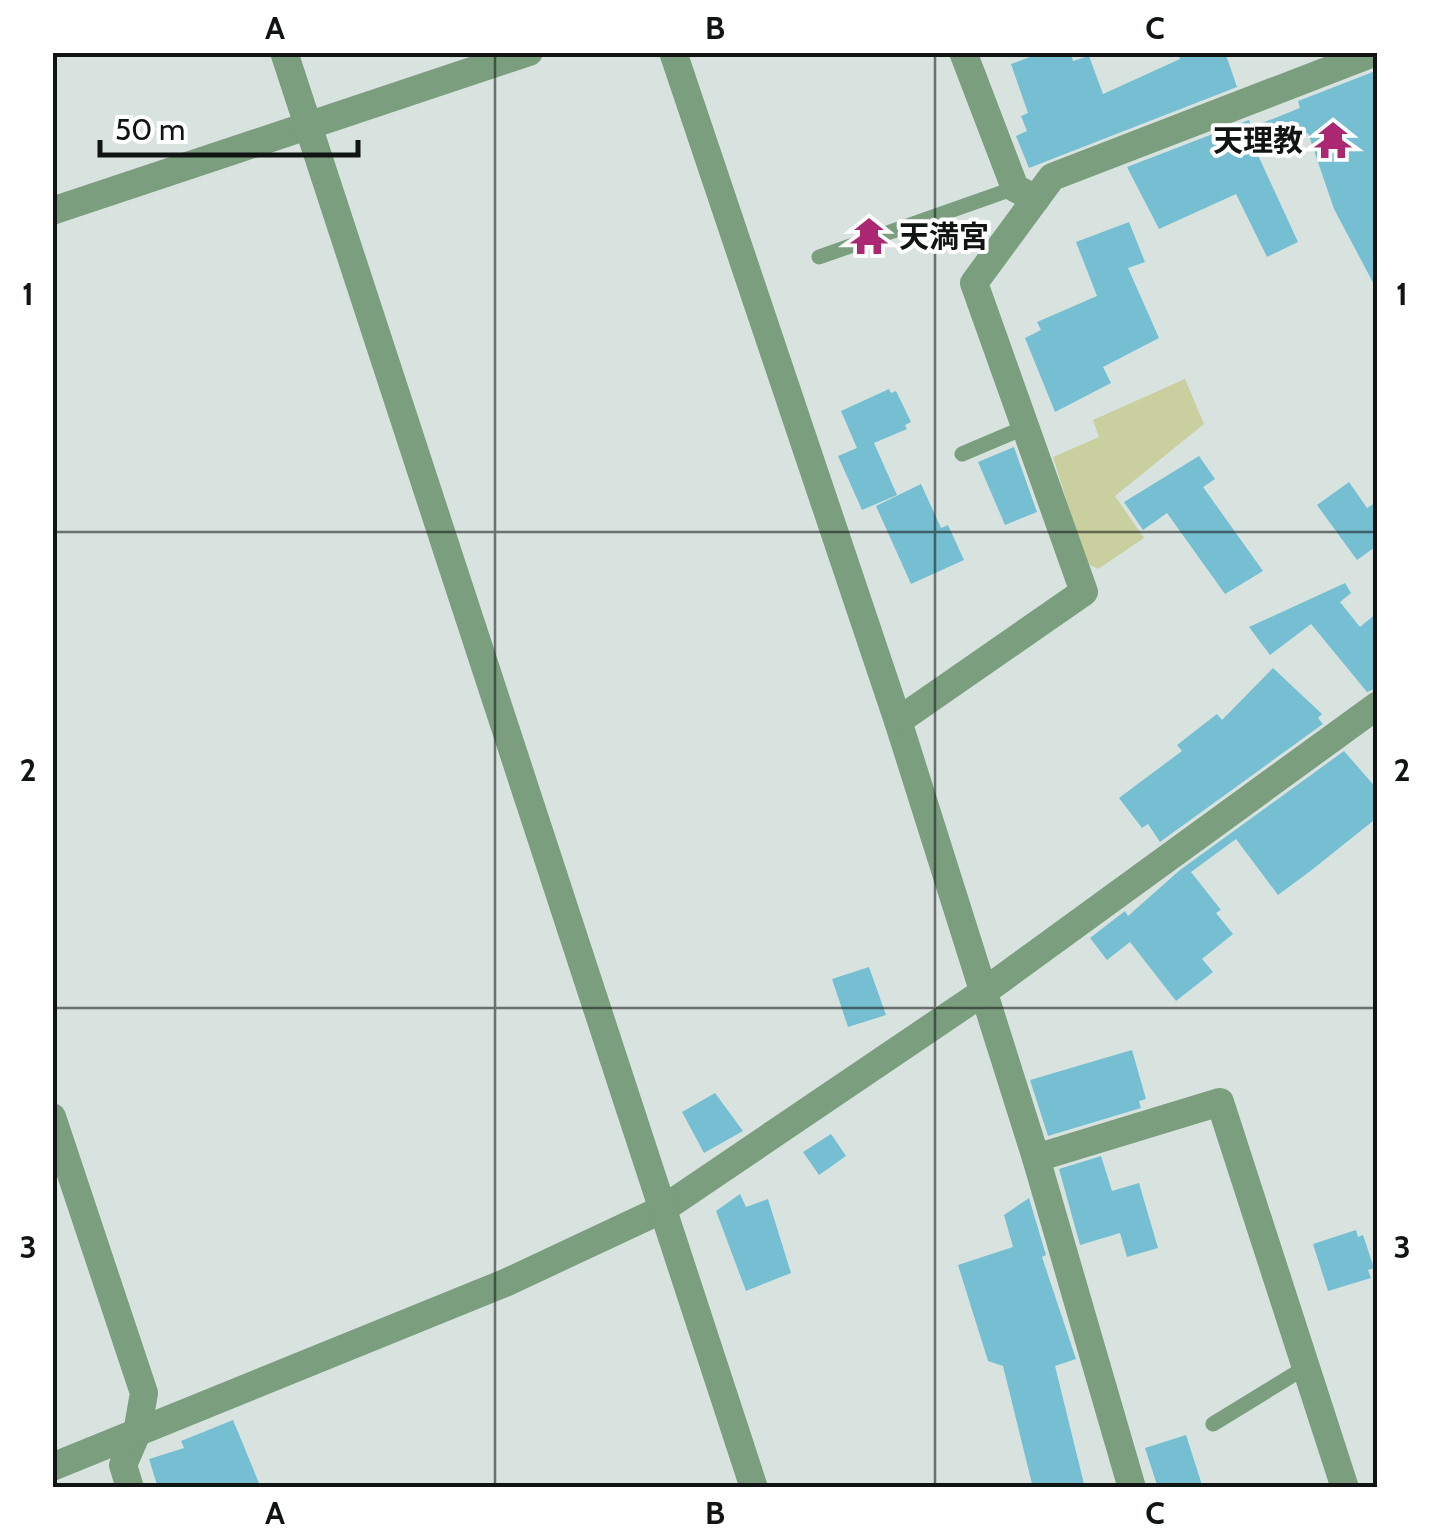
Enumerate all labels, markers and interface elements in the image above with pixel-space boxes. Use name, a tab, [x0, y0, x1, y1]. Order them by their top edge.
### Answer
text: A	[265, 8, 285, 47]
text: B	[705, 8, 725, 47]
text: C	[1145, 8, 1165, 47]
scale bar	[100, 95, 358, 157]
text: 50 m	[115, 111, 185, 148]
temple icon: 天理教	[1312, 119, 1354, 161]
place label: 天理教	[1213, 122, 1303, 159]
temple icon: 天満宮	[848, 215, 890, 257]
place label: 天満宮	[899, 218, 989, 255]
text: 1	[22, 274, 34, 313]
text: 1	[1396, 274, 1408, 313]
text: 2	[20, 750, 36, 789]
text: 2	[1394, 750, 1410, 789]
text: 3	[19, 1227, 37, 1266]
text: 3	[1393, 1227, 1411, 1266]
text: A	[265, 1493, 285, 1532]
text: B	[705, 1493, 725, 1532]
text: C	[1145, 1493, 1165, 1532]

